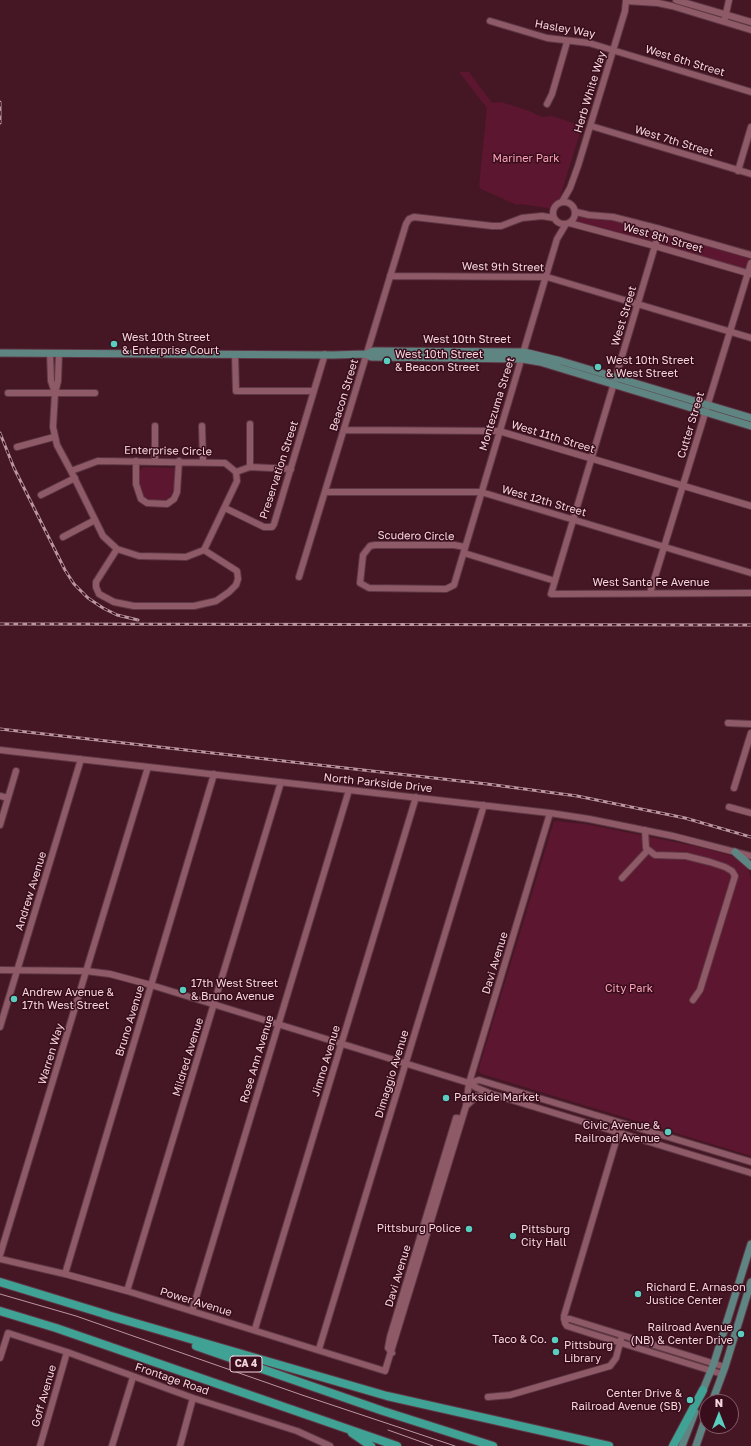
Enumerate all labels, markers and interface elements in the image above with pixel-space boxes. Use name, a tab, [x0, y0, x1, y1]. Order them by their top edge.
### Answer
street label: Hasley Way	[534, 17, 596, 41]
street label: West 6th Street	[644, 43, 726, 79]
street label: Herb White Way	[571, 50, 609, 134]
street label: West 7th Street	[633, 123, 715, 159]
park label: Mariner Park	[493, 152, 559, 166]
street label: West 8th Street	[621, 220, 705, 256]
street label: West 9th Street	[462, 260, 544, 274]
street label: West Street	[609, 284, 639, 348]
place label: West 10th Street & Enterprise Court	[122, 331, 219, 357]
street label: West 10th Street	[423, 333, 511, 347]
marker: West 10th Street & Enterprise Court	[109, 339, 119, 349]
place label: West 10th Street & Beacon Street	[395, 348, 483, 374]
place label: West 10th Street & West Street	[606, 354, 694, 380]
marker: West 10th Street & Beacon Street	[382, 356, 392, 366]
street label: Montezuma Street	[477, 356, 517, 452]
street label: Beacon Street	[327, 357, 361, 433]
marker: West 10th Street & West Street	[593, 362, 603, 372]
street label: Cutter Street	[675, 390, 707, 460]
street label: West 11th Street	[510, 418, 596, 456]
street label: Preservation Street	[257, 419, 301, 521]
street label: Enterprise Circle	[124, 444, 212, 458]
street label: West 12th Street	[500, 483, 588, 519]
street label: Scudero Circle	[378, 529, 454, 543]
street label: West Santa Fe Avenue	[592, 576, 710, 590]
street label: North Parkside Drive	[323, 771, 433, 795]
street label: Andrew Avenue	[13, 850, 49, 932]
street label: Davi Avenue	[479, 930, 511, 996]
place label: 17th West Street & Bruno Avenue	[191, 977, 278, 1003]
park label: City Park	[605, 982, 653, 996]
street label: Bruno Avenue	[113, 984, 147, 1058]
marker: 17th West Street & Bruno Avenue	[178, 985, 188, 995]
place label: Andrew Avenue & 17th West Street	[22, 986, 114, 1012]
marker: Andrew Avenue & 17th West Street	[9, 994, 19, 1004]
street label: Rose Ann Avenue	[237, 1013, 277, 1105]
street label: Mildred Avenue	[170, 1016, 206, 1098]
street label: Warren Way	[35, 1022, 67, 1086]
street label: Jimno Avenue	[309, 1024, 343, 1098]
street label: Dimaggio Avenue	[372, 1028, 412, 1120]
place label: Parkside Market	[454, 1091, 539, 1105]
marker: Parkside Market	[441, 1093, 451, 1103]
place label: Civic Avenue & Railroad Avenue	[575, 1119, 660, 1145]
marker: Civic Avenue & Railroad Avenue	[663, 1127, 673, 1137]
place label: Pittsburg Police	[377, 1222, 461, 1236]
place label: Pittsburg City Hall	[521, 1223, 570, 1249]
marker: Pittsburg Police	[464, 1224, 474, 1234]
marker: Pittsburg City Hall	[508, 1231, 518, 1241]
street label: Davi Avenue	[382, 1243, 414, 1309]
place label: Richard E. Arnason Justice Center	[646, 1281, 746, 1307]
street label: Power Avenue	[158, 1285, 234, 1319]
marker: Richard E. Arnason Justice Center	[633, 1289, 643, 1299]
place label: Railroad Avenue (NB) & Center Drive	[630, 1321, 733, 1347]
marker: Railroad Avenue (NB) & Center Drive	[736, 1329, 746, 1339]
place label: Taco & Co.	[492, 1333, 547, 1347]
marker: Taco & Co.	[550, 1335, 560, 1345]
place label: Pittsburg Library	[564, 1339, 613, 1365]
marker: Pittsburg Library	[551, 1347, 561, 1357]
road number: CA 4	[230, 1356, 262, 1372]
street label: Frontage Road	[133, 1360, 211, 1398]
street label: Goff Avenue	[29, 1363, 59, 1429]
place label: Center Drive & Railroad Avenue (SB)	[571, 1387, 682, 1413]
north arrow	[699, 1394, 739, 1434]
marker: Center Drive & Railroad Avenue (SB)	[685, 1395, 695, 1405]
text: N	[715, 1396, 723, 1409]

